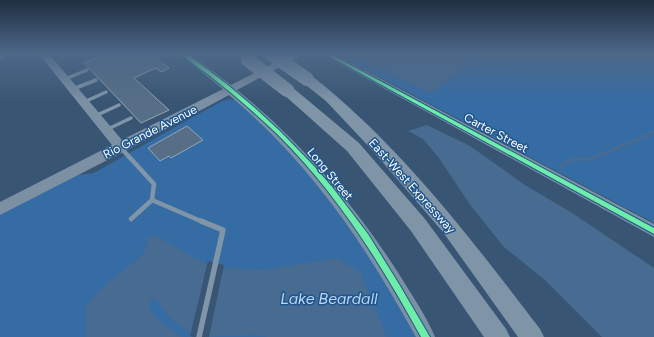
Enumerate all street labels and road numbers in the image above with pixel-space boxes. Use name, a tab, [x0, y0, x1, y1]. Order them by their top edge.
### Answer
street label: Rio Grande Avenue	[101, 102, 200, 162]
street label: Carter Street	[462, 110, 531, 156]
street label: East-West Expressway	[366, 136, 459, 237]
street label: Long Street	[304, 145, 356, 203]

